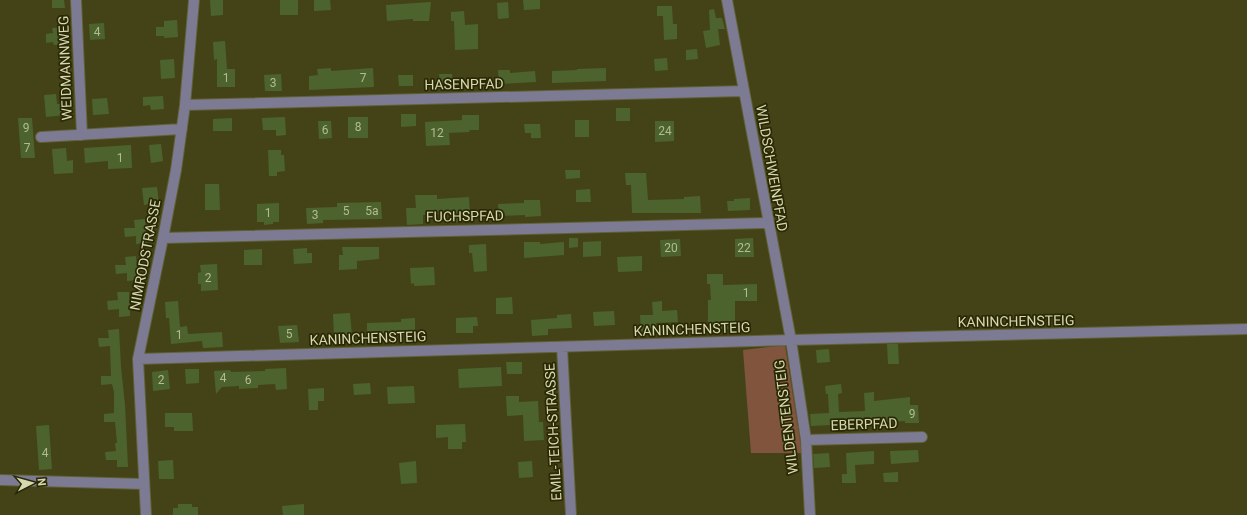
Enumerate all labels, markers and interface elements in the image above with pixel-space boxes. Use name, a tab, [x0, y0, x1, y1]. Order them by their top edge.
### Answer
street label: WEIDMANNWEG	[55, 15, 75, 121]
house number: 4	[94, 25, 101, 39]
house number: 1	[223, 71, 229, 85]
house number: 7	[360, 71, 367, 85]
street label: HASENPFAD	[424, 75, 504, 93]
house number: 3	[270, 76, 276, 90]
street label: WILDSCHWEINPFAD	[753, 103, 791, 233]
house number: 8	[355, 120, 362, 134]
house number: 9	[23, 121, 29, 135]
house number: 6	[322, 123, 329, 137]
house number: 24	[658, 124, 672, 138]
house number: 12	[430, 126, 444, 140]
house number: 7	[24, 141, 31, 155]
house number: 1	[117, 151, 123, 165]
street label: NIMRODSTRASSE	[126, 198, 164, 312]
house number: 5	[343, 204, 350, 218]
house number: 5a	[365, 204, 379, 218]
house number: 1	[265, 206, 271, 220]
street label: FUCHSPFAD	[426, 207, 504, 225]
house number: 3	[312, 208, 318, 222]
house number: 20	[664, 241, 678, 255]
house number: 22	[737, 241, 751, 255]
house number: 2	[205, 271, 212, 285]
house number: 1	[743, 286, 749, 300]
street label: KANINCHENSTEIG	[958, 312, 1074, 330]
street label: KANINCHENSTEIG	[633, 319, 751, 339]
house number: 5	[286, 327, 293, 341]
house number: 1	[176, 328, 182, 342]
street label: KANINCHENSTEIG	[309, 328, 427, 348]
street label: WILDENTENSTEIG	[771, 359, 801, 475]
street label: EMIL-TEICH-STRASSE	[541, 363, 565, 501]
house number: 4	[220, 371, 227, 385]
house number: 2	[158, 373, 165, 387]
house number: 6	[245, 373, 252, 387]
house number: 9	[909, 407, 915, 421]
street label: EBERPFAD	[830, 415, 898, 433]
house number: 4	[42, 446, 49, 460]
north arrow	[12, 463, 52, 503]
text: N	[35, 477, 48, 487]

